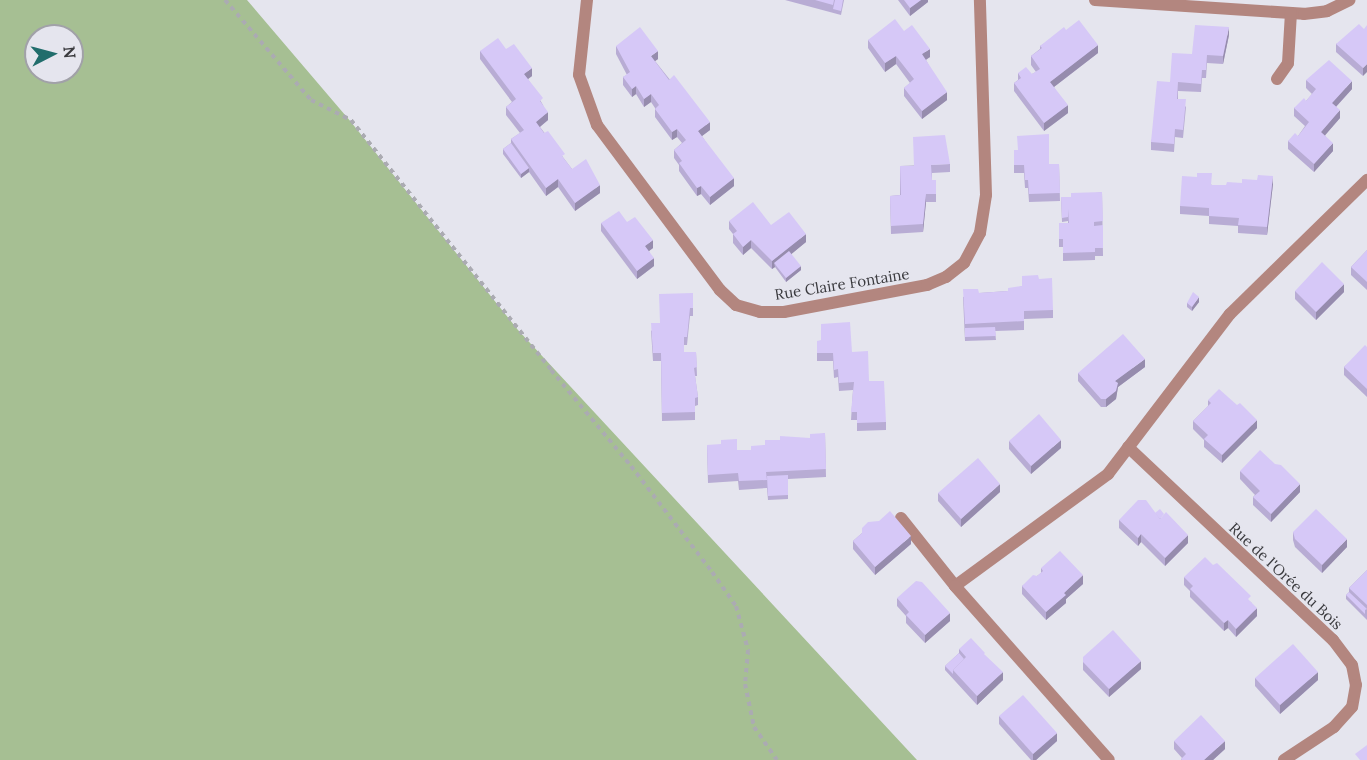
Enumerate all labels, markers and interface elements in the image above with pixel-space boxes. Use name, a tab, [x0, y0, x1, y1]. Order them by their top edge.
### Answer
north arrow	[24, 24, 84, 84]
text: N	[59, 45, 81, 60]
street label: Rue Claire Fontaine	[773, 264, 911, 304]
street label: Rue de l'Orée du Bois	[1226, 519, 1346, 633]

